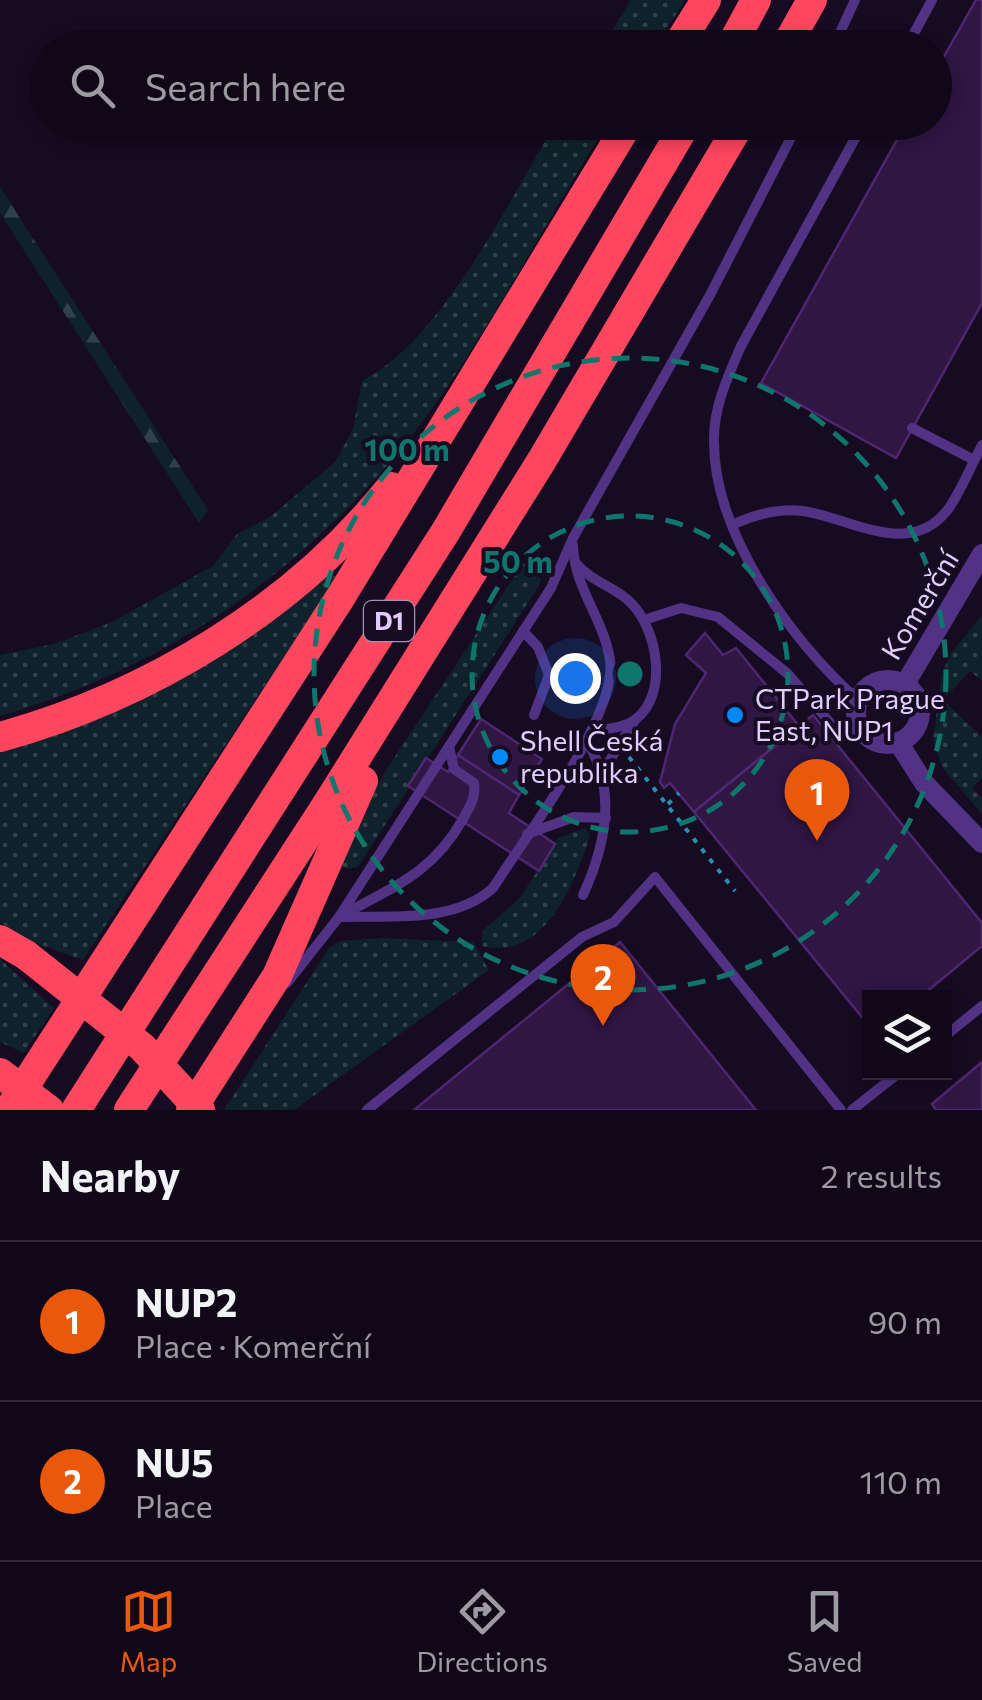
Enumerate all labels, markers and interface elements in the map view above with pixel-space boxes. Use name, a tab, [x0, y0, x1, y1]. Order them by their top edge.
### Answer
search box	[30, 30, 952, 140]
icon: search	[65, 58, 120, 113]
text: Search here	[145, 62, 346, 109]
text: 100 m	[364, 430, 450, 467]
text: 50 m	[483, 542, 553, 579]
street label: Komerční	[873, 543, 965, 665]
road number: D1	[364, 601, 414, 641]
your location	[550, 653, 601, 704]
centre of rings	[612, 656, 648, 692]
place label: CTPark Prague East, NUP1	[755, 681, 945, 747]
marker: CTPark Prague East, NUP1	[724, 704, 746, 726]
place label: Shell Česká republika	[520, 723, 663, 789]
marker: Shell Česká republika	[489, 746, 511, 768]
pin: 1	[784, 758, 850, 841]
pin: 2	[570, 944, 636, 1026]
map controls	[862, 990, 952, 1080]
button: layers	[862, 990, 952, 1080]
text: Nearby	[40, 1149, 180, 1201]
text: 2 results	[821, 1155, 942, 1195]
text: NUP2	[135, 1278, 237, 1325]
text: 1	[65, 1301, 80, 1341]
text: 90 m	[868, 1301, 942, 1341]
text: Place · Komerční	[135, 1325, 371, 1365]
text: NU5	[135, 1438, 213, 1485]
text: 2	[63, 1461, 82, 1501]
text: 110 m	[860, 1461, 942, 1501]
text: Place	[135, 1485, 213, 1525]
tab: Map	[120, 1584, 177, 1678]
tab: Directions	[416, 1584, 548, 1678]
tab: Saved	[787, 1584, 862, 1678]

